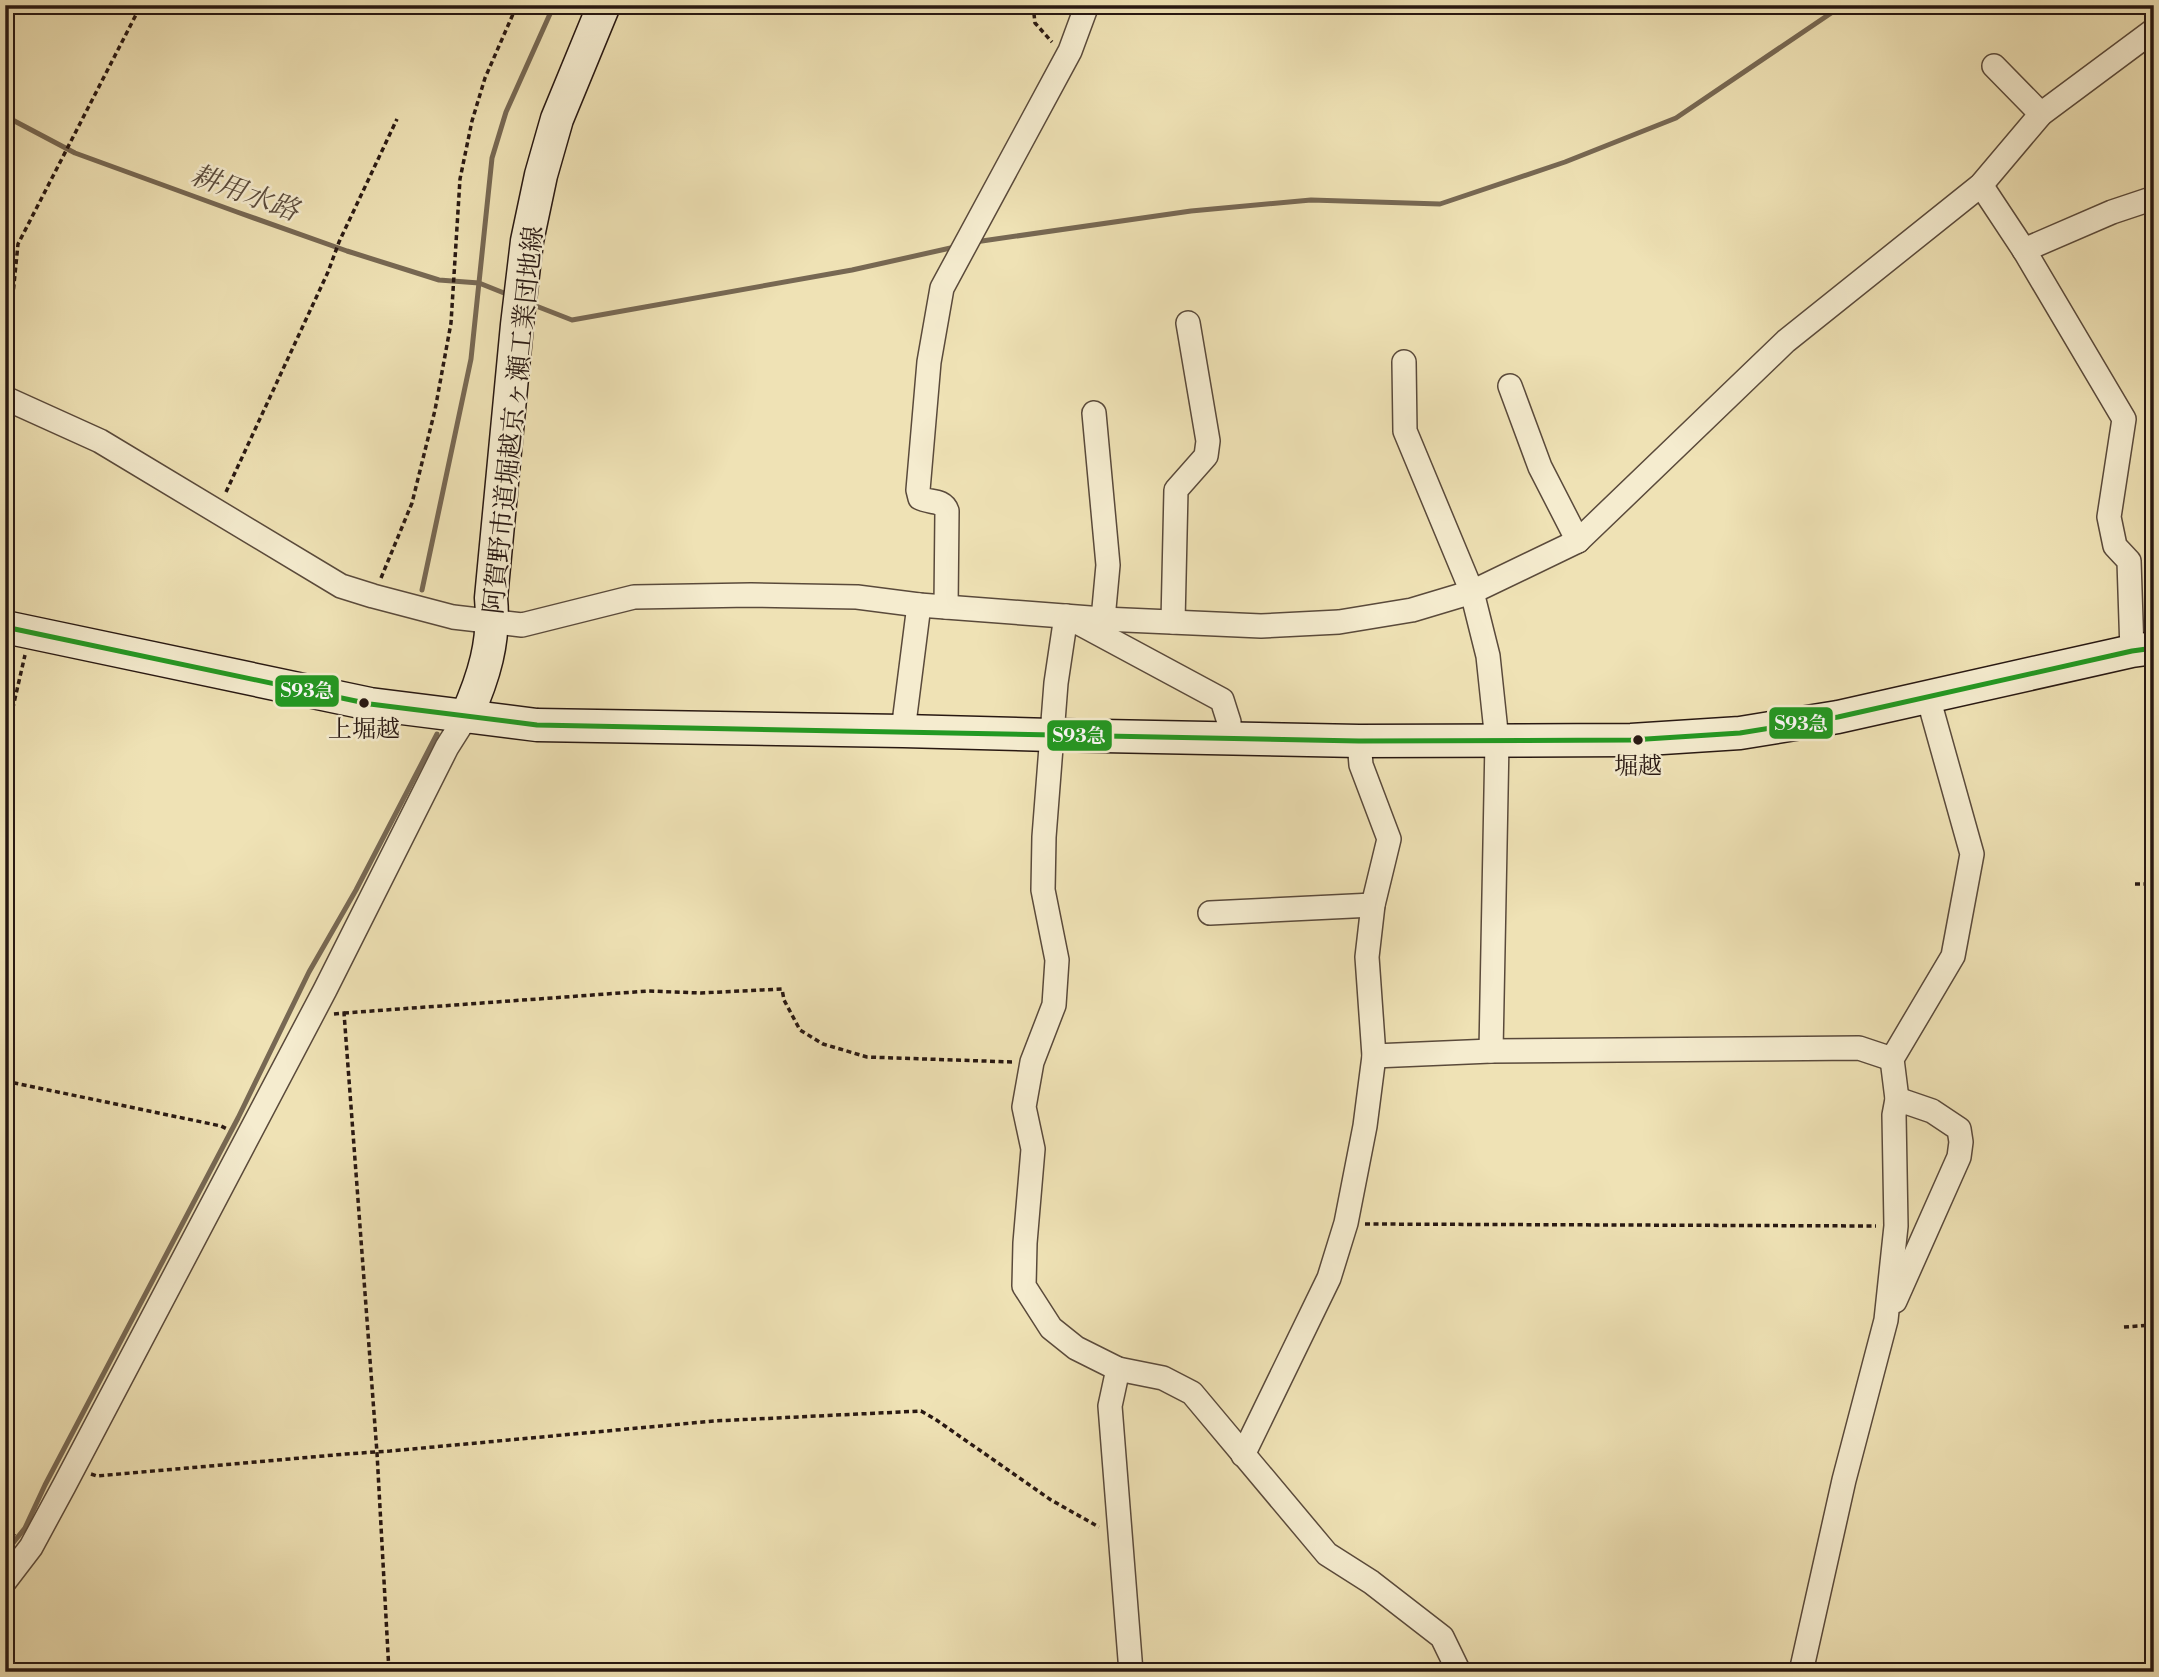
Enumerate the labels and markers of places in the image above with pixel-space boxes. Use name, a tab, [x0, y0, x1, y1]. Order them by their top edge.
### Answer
marker: 上堀越	[357, 696, 371, 710]
place label: 上堀越	[328, 715, 400, 745]
marker: 堀越	[1631, 733, 1645, 747]
place label: 堀越	[1614, 752, 1662, 782]

